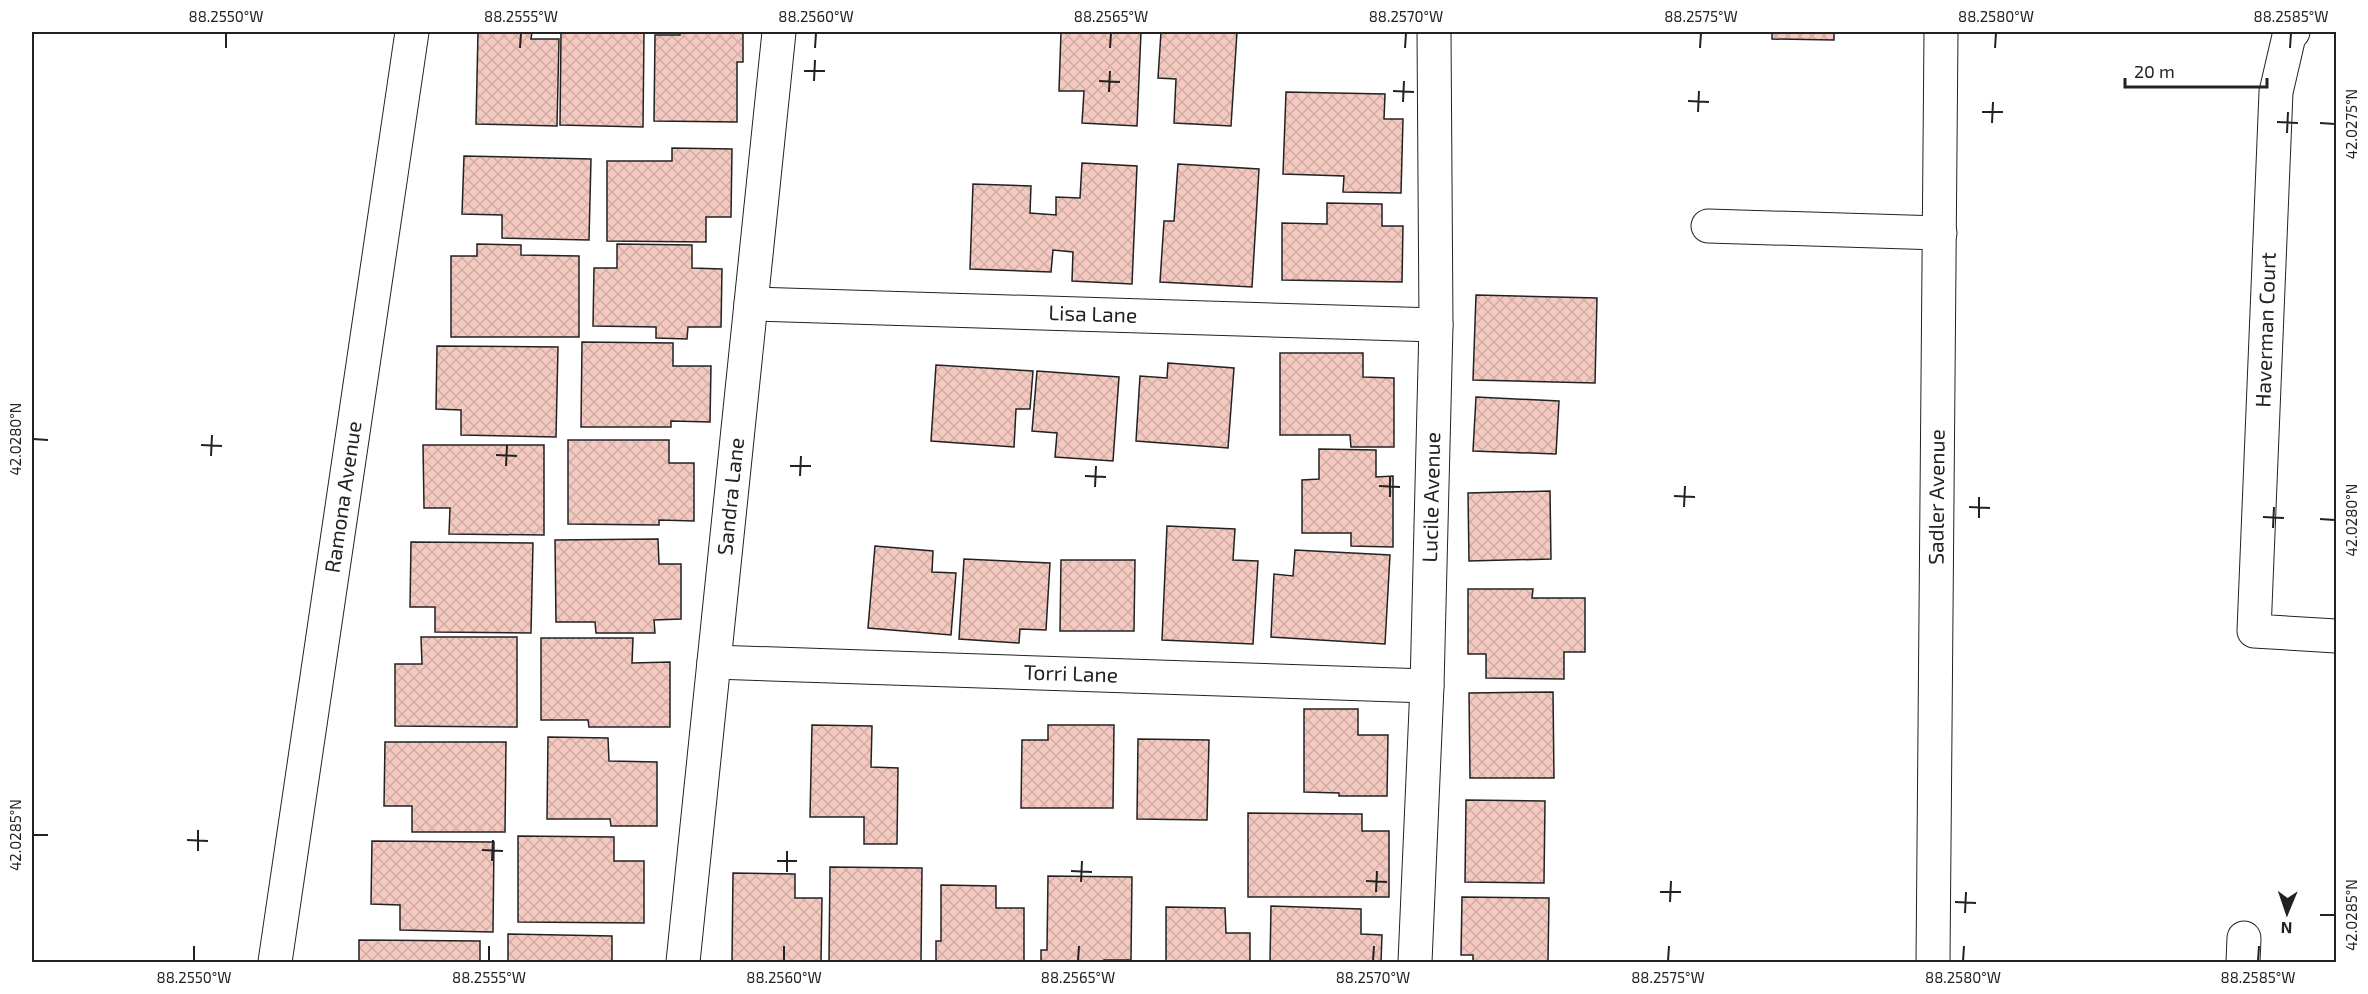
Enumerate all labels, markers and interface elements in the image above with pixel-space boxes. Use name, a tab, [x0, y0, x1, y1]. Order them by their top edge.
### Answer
text: 88.2550°W	[189, 7, 263, 25]
text: 88.2555°W	[484, 7, 558, 25]
text: 88.2560°W	[778, 7, 854, 25]
text: 88.2565°W	[1074, 7, 1148, 25]
text: 88.2570°W	[1369, 7, 1443, 25]
text: 88.2575°W	[1664, 7, 1738, 25]
text: 88.2580°W	[1958, 7, 2034, 25]
text: 88.2585°W	[2254, 7, 2328, 25]
scale bar	[2125, 51, 2268, 89]
text: 20 m	[2134, 60, 2175, 82]
text: 42.0275°N	[2342, 89, 2360, 159]
street label: Haverman Court	[2249, 252, 2280, 408]
street label: Lisa Lane	[1048, 299, 1138, 327]
text: 42.0280°N	[6, 403, 24, 475]
street label: Ramona Avenue	[318, 419, 366, 574]
street label: Sadler Avenue	[1922, 429, 1949, 565]
street label: Lucile Avenue	[1416, 432, 1444, 563]
street label: Sandra Lane	[711, 436, 748, 556]
text: 42.0280°N	[2342, 484, 2360, 556]
street label: Torri Lane	[1023, 658, 1118, 687]
text: 42.0285°N	[6, 799, 24, 871]
text: 42.0285°N	[2342, 879, 2360, 951]
north arrow	[2257, 883, 2317, 943]
text: N	[2280, 919, 2293, 938]
text: 88.2550°W	[157, 968, 231, 986]
text: 88.2555°W	[452, 968, 526, 986]
text: 88.2560°W	[746, 968, 822, 986]
text: 88.2565°W	[1041, 968, 1115, 986]
text: 88.2570°W	[1336, 968, 1410, 986]
text: 88.2575°W	[1631, 968, 1705, 986]
text: 88.2580°W	[1925, 968, 2001, 986]
text: 88.2585°W	[2221, 968, 2295, 986]

